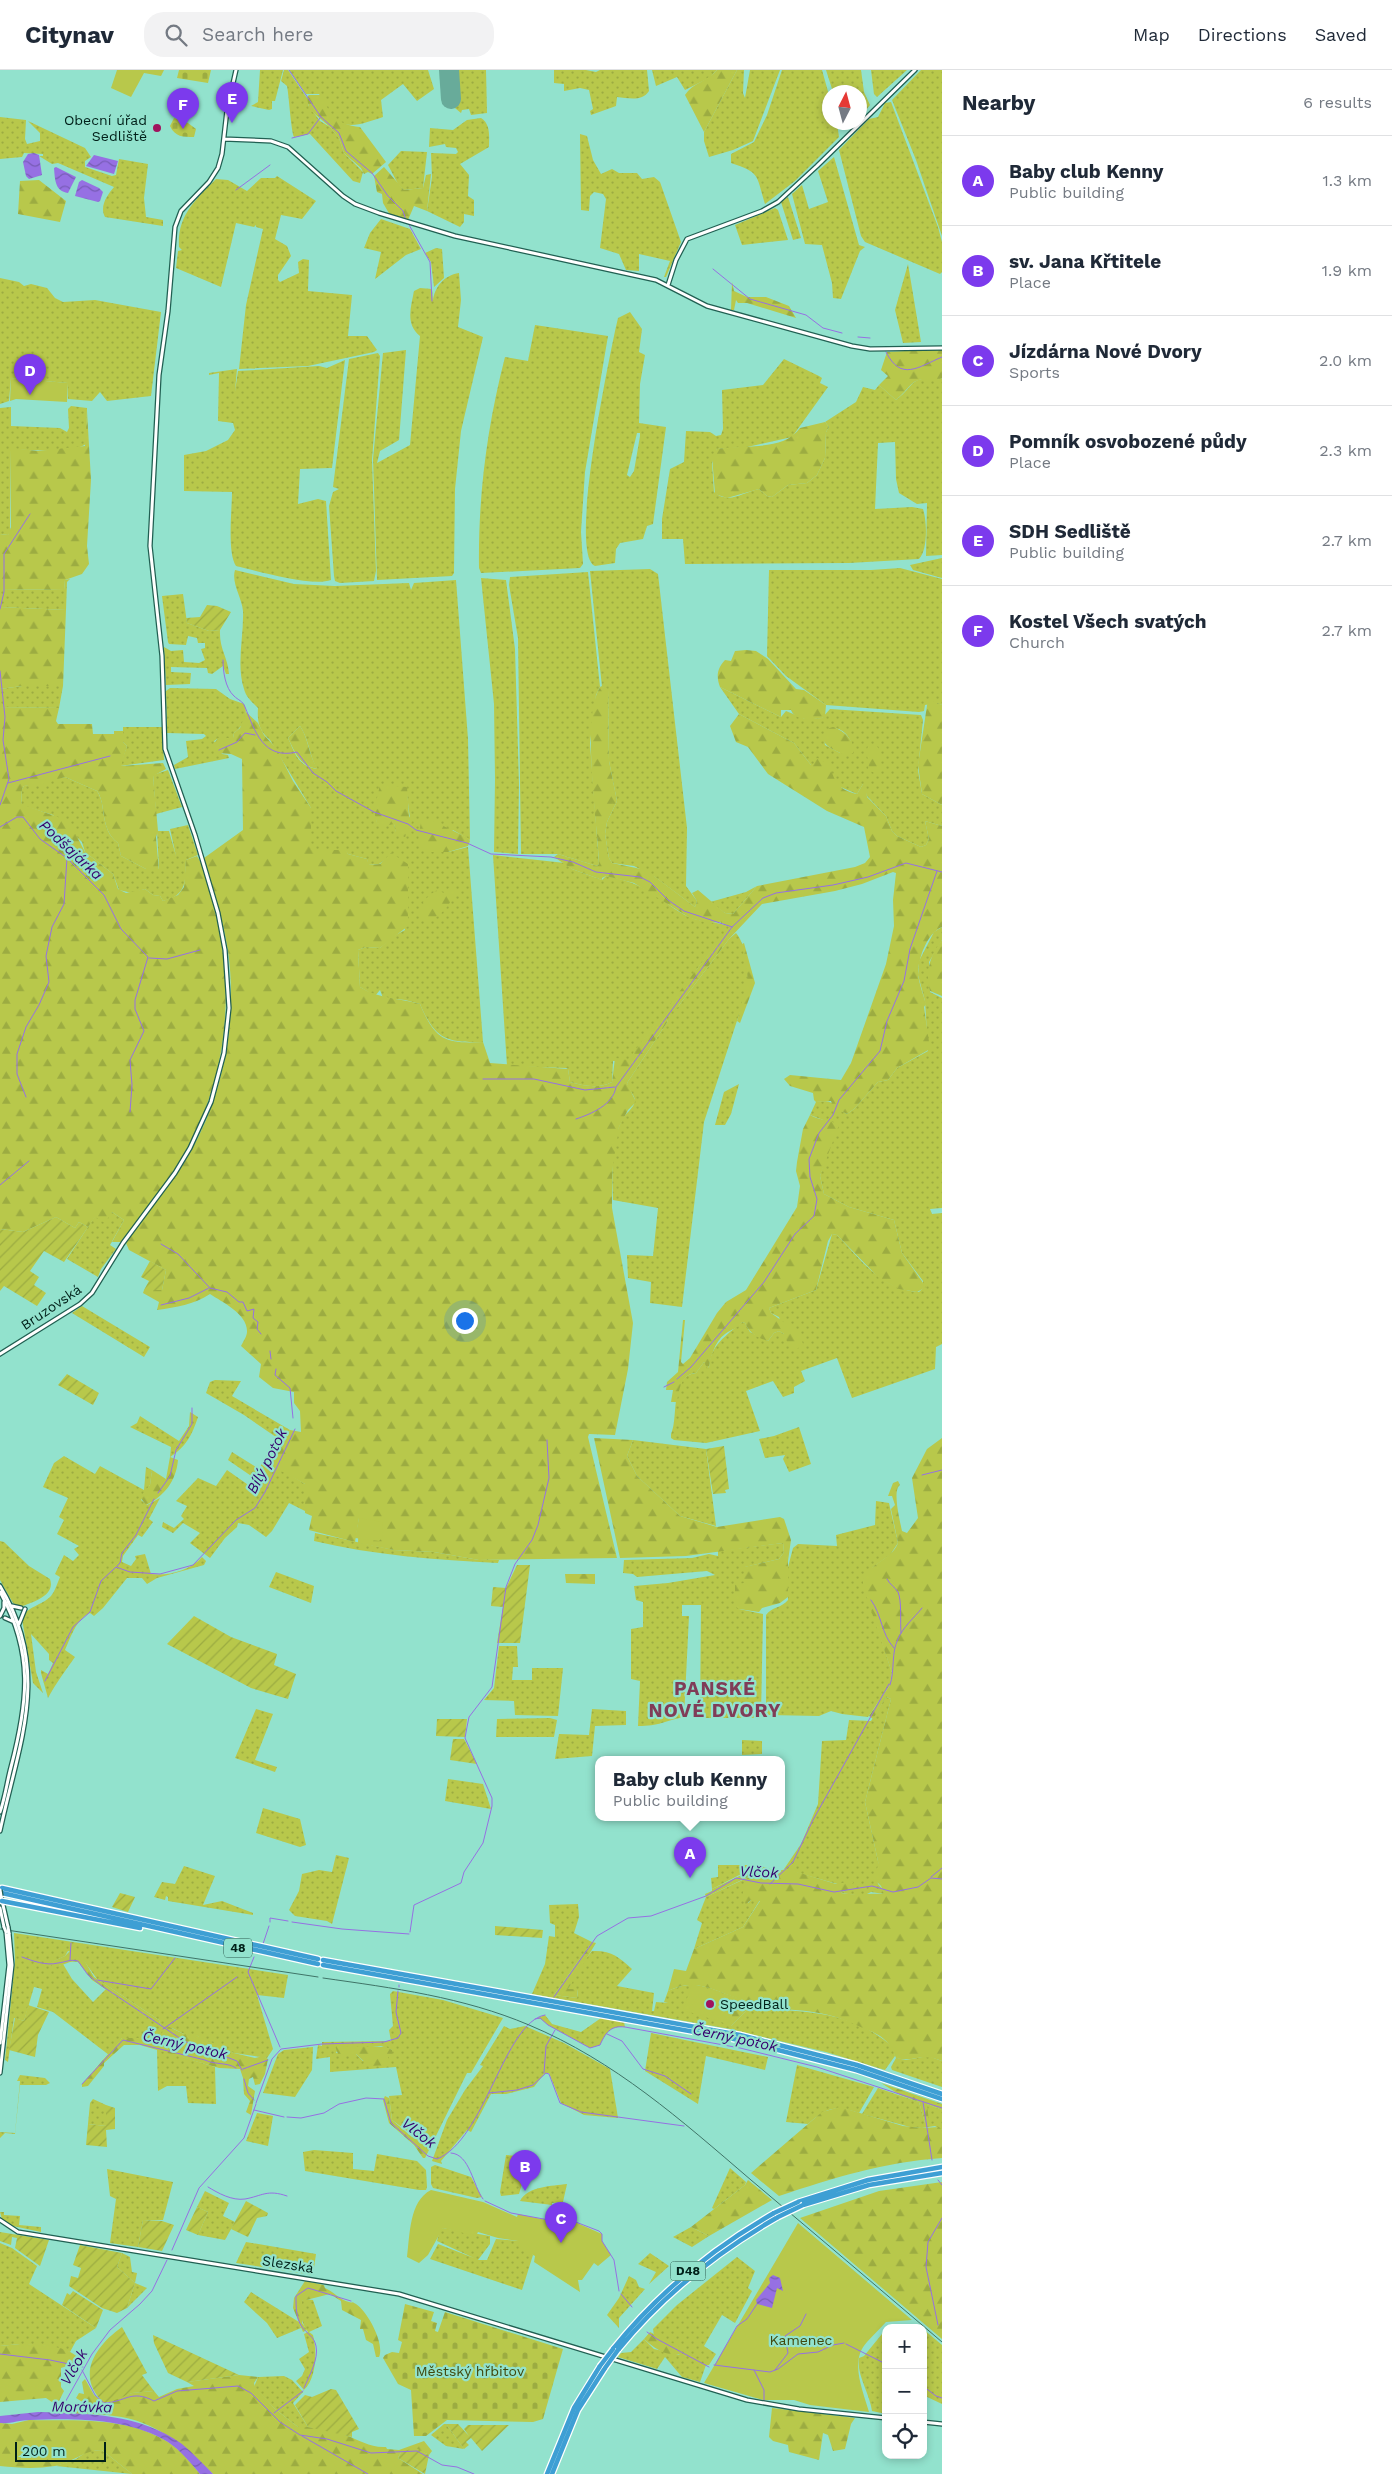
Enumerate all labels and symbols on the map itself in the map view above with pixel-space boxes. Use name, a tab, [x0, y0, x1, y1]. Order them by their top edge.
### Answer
pin: E	[216, 82, 248, 123]
north arrow	[822, 85, 867, 130]
pin: F	[167, 88, 199, 129]
place label: Obecní úřad Sedliště	[64, 112, 147, 144]
marker: Obecní úřad Sedliště	[151, 122, 163, 134]
pin: D	[14, 354, 46, 395]
water label: Podšajárka	[36, 816, 106, 884]
street label: Bruzovská	[18, 1281, 84, 1333]
your location	[452, 1308, 478, 1334]
water label: Bílý potok	[243, 1425, 291, 1497]
district label: PANSKÉ NOVÉ DVORY	[649, 1677, 781, 1722]
pin: A	[674, 1837, 706, 1878]
water label: Vlčok	[739, 1862, 780, 1882]
road number: 48	[224, 1939, 252, 1958]
place label: SpeedBall	[720, 1996, 789, 2012]
marker: SpeedBall	[704, 1998, 716, 2010]
water label: Černý potok	[691, 2019, 780, 2056]
water label: Černý potok	[141, 2026, 230, 2064]
water label: Vlčok	[398, 2114, 441, 2153]
pin: B	[509, 2150, 541, 2191]
pin: C	[545, 2202, 577, 2243]
street label: Slezská	[261, 2252, 315, 2276]
road number: D48	[670, 2262, 706, 2280]
park label: Kamenec	[770, 2332, 833, 2348]
water label: Vlčok	[56, 2345, 92, 2388]
park label: Městský hřbitov	[416, 2363, 525, 2379]
water label: Morávka	[52, 2397, 112, 2417]
scale bar	[15, 2439, 106, 2462]

